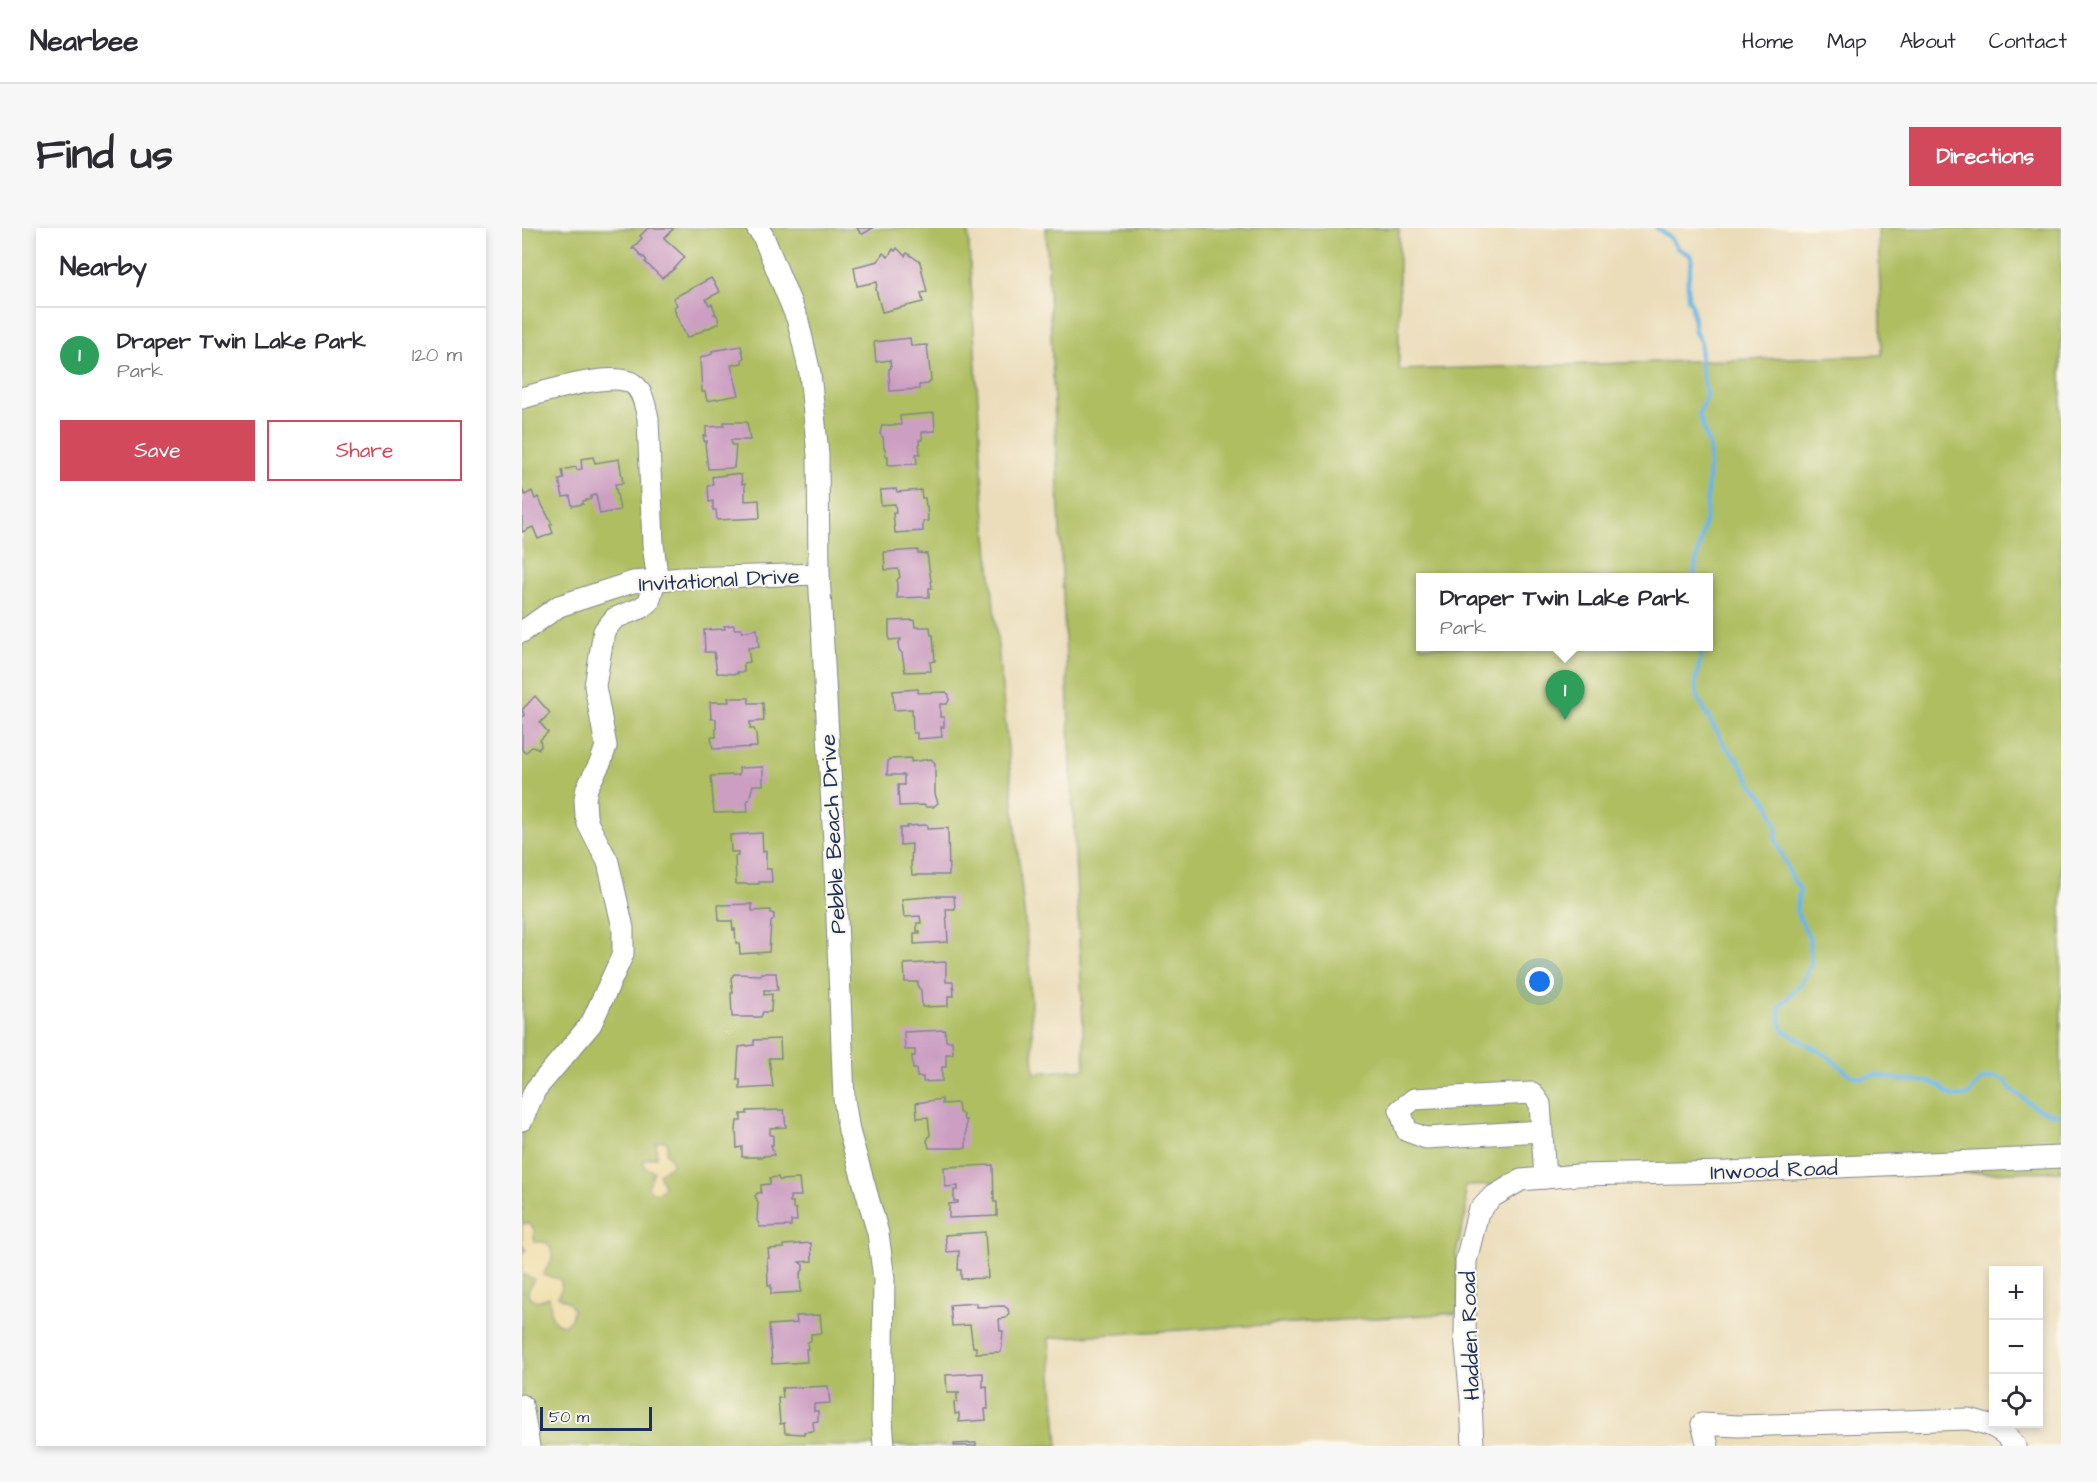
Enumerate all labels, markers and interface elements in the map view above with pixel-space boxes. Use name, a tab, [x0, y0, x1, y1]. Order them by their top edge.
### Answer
text: Nearbee	[30, 22, 138, 61]
text: Home	[1742, 27, 1794, 56]
text: Map	[1827, 27, 1867, 56]
text: About	[1900, 27, 1956, 56]
text: Contact	[1989, 27, 2067, 56]
text: Find us	[36, 127, 173, 185]
button: Directions	[1909, 127, 2061, 186]
text: Nearby	[60, 249, 147, 285]
text: Draper Twin Lake Park	[117, 326, 366, 357]
text: 1	[78, 341, 81, 369]
text: 120 m	[412, 341, 462, 369]
text: Park	[117, 357, 163, 385]
button: Save	[60, 420, 255, 481]
button: Share	[267, 420, 462, 481]
street label: Invitational Drive	[638, 561, 801, 600]
popup	[1416, 573, 1713, 651]
text: Draper Twin Lake Park	[1440, 583, 1689, 614]
text: Park	[1440, 614, 1486, 642]
pin: 1	[1546, 670, 1584, 720]
street label: Pebble Beach Drive	[813, 733, 854, 935]
your location	[1525, 967, 1554, 996]
street label: Inwood Road	[1710, 1153, 1838, 1188]
map controls	[1989, 1266, 2043, 1428]
button: +	[1989, 1266, 2043, 1320]
street label: Hadden Road	[1453, 1271, 1488, 1401]
button: −	[1989, 1320, 2043, 1374]
button: locate	[1989, 1374, 2043, 1428]
scale bar	[540, 1404, 652, 1432]
text: 50 m	[549, 1406, 589, 1428]

